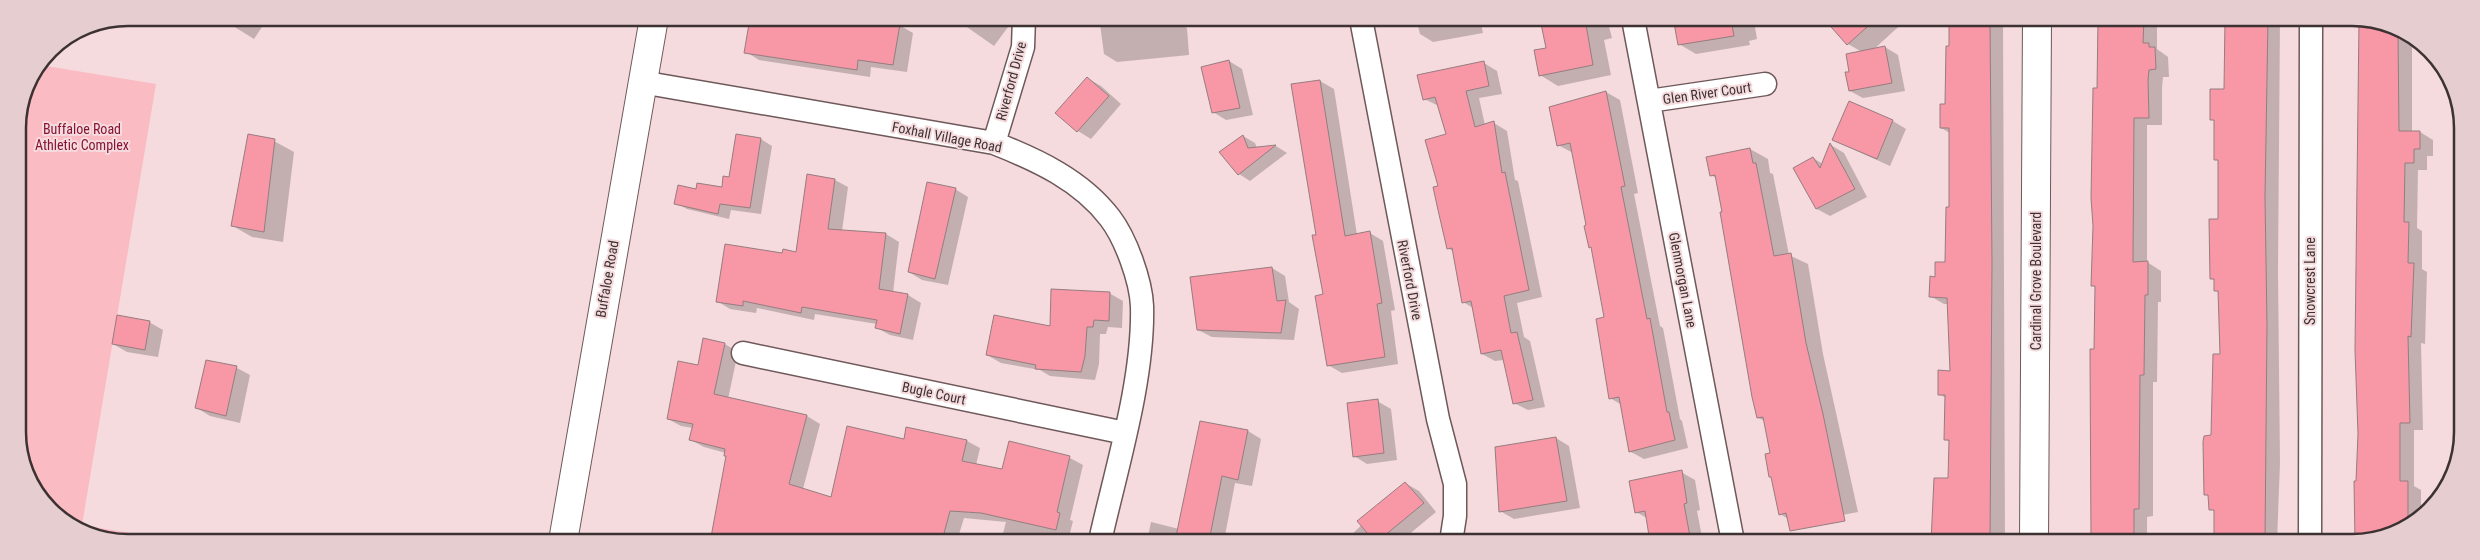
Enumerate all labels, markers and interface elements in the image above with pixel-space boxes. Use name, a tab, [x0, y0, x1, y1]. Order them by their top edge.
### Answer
street label: Riverford Drive	[993, 39, 1029, 122]
street label: Glen River Court	[1662, 79, 1752, 107]
street label: Foxhall Village Road	[891, 118, 1003, 156]
park label: Buffaloe Road Athletic Complex	[35, 121, 129, 153]
street label: Cardinal Grove Boulevard	[2028, 212, 2044, 350]
street label: Glenmorgan Lane	[1666, 231, 1700, 329]
street label: Snowcrest Lane	[2302, 237, 2318, 325]
street label: Buffaloe Road	[592, 239, 622, 319]
street label: Riverford Drive	[1394, 239, 1426, 322]
street label: Bugle Court	[901, 378, 967, 408]

